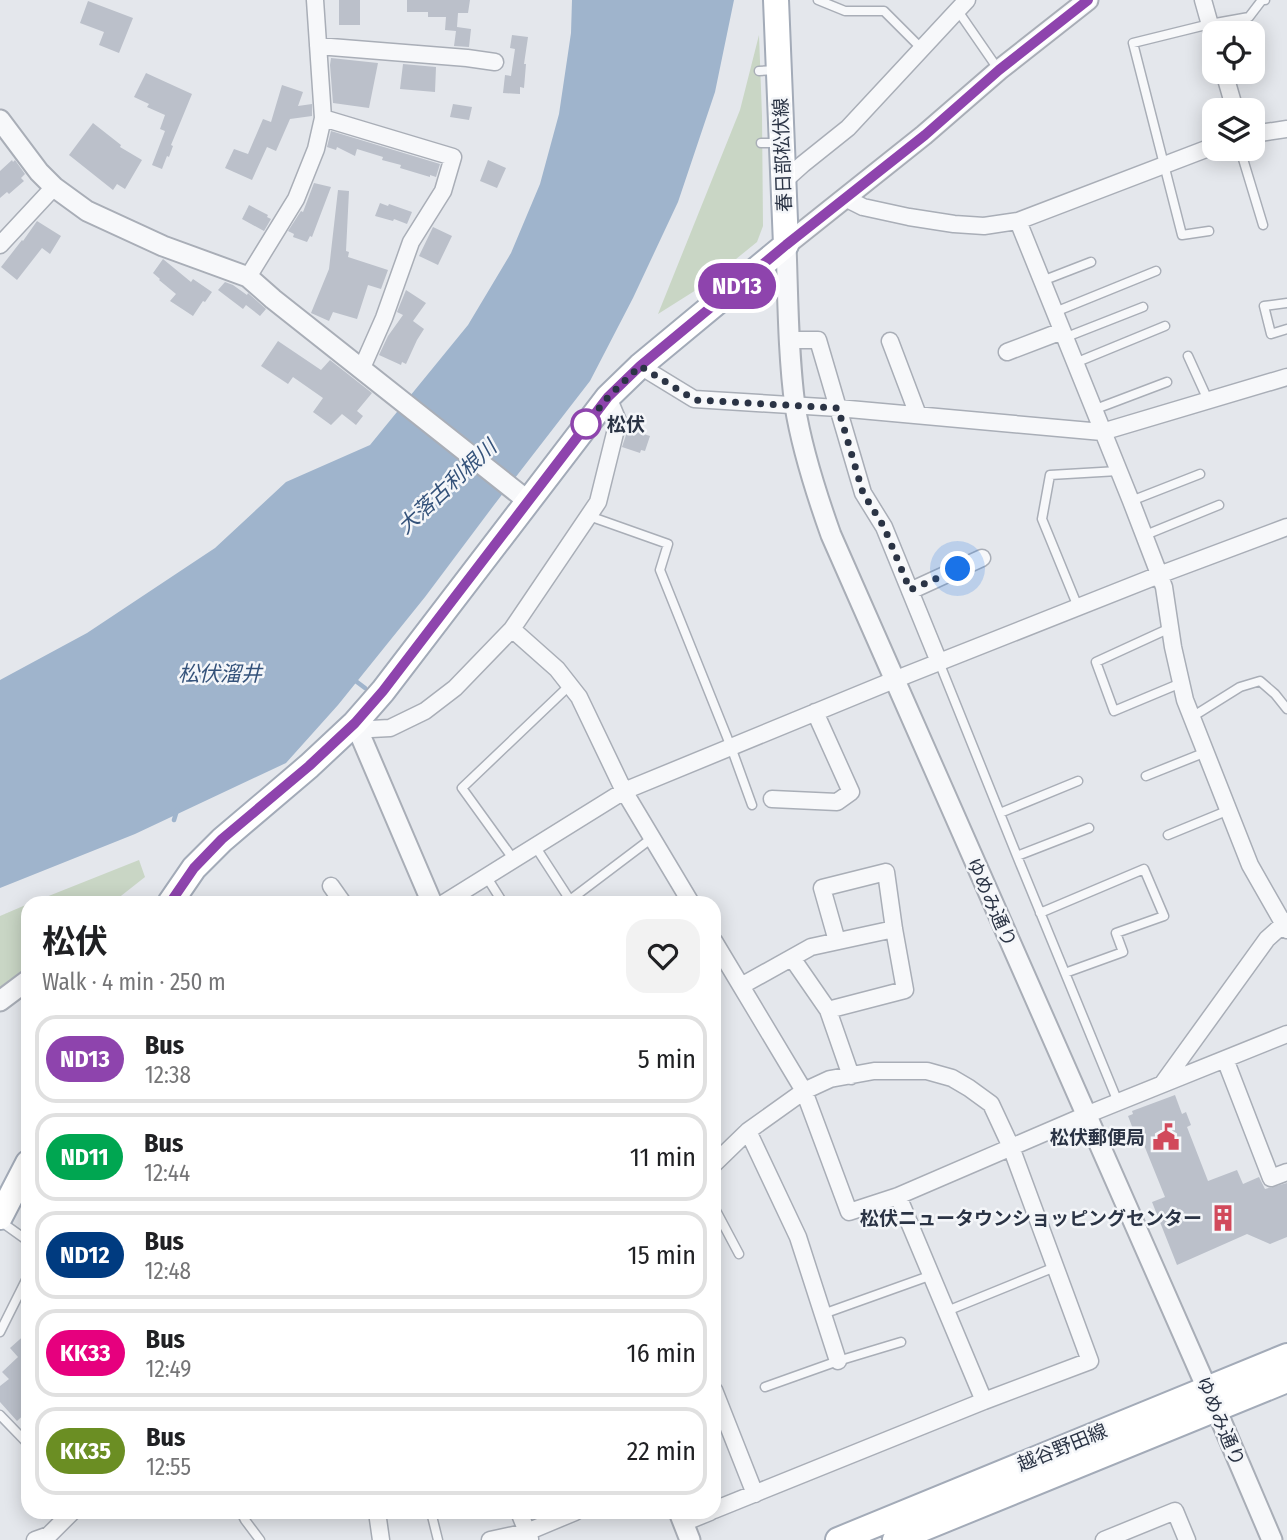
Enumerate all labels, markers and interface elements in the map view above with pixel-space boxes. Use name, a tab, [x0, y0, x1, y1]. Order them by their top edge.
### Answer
map controls	[1202, 21, 1265, 161]
button: locate	[1202, 21, 1265, 84]
street label: 春日部松伏線	[769, 98, 796, 212]
button: layers	[1202, 98, 1265, 161]
line badge: ND13	[688, 263, 786, 309]
text: ND13	[712, 272, 762, 300]
marker: 松伏	[571, 409, 601, 439]
place label: 松伏	[607, 413, 645, 436]
water label: 大落古利根川	[392, 433, 503, 539]
your location	[940, 551, 975, 586]
water label: 松伏溜井	[178, 661, 264, 687]
street label: ゆめみ通り	[962, 854, 1021, 950]
button: heart	[626, 919, 700, 993]
text: 松伏	[42, 922, 108, 962]
text: Walk · 4 min · 250 m	[42, 968, 226, 996]
text: Bus	[145, 1030, 184, 1061]
text: 5 min	[638, 1044, 696, 1075]
text: ND13	[60, 1045, 110, 1073]
text: 12:38	[145, 1061, 191, 1089]
public building icon: 松伏郵便局	[1151, 1122, 1181, 1152]
place label: 松伏郵便局	[1050, 1126, 1145, 1149]
text: Bus	[144, 1128, 183, 1159]
text: 11 min	[630, 1142, 696, 1173]
text: ND11	[60, 1143, 109, 1171]
text: 12:44	[144, 1159, 190, 1187]
building icon: 松伏ニュータウンショッピングセンター	[1208, 1203, 1238, 1233]
place label: 松伏ニュータウンショッピングセンター	[860, 1207, 1202, 1230]
text: Bus	[145, 1226, 184, 1257]
text: 15 min	[628, 1240, 696, 1271]
text: ND12	[60, 1241, 110, 1269]
text: 12:48	[145, 1257, 191, 1285]
text: Bus	[146, 1324, 185, 1355]
text: 16 min	[627, 1338, 696, 1369]
text: KK33	[60, 1339, 111, 1367]
text: 12:49	[146, 1355, 191, 1383]
street label: ゆめみ通り	[1191, 1373, 1250, 1469]
street label: 越谷野田線	[1014, 1419, 1111, 1476]
text: Bus	[146, 1422, 185, 1453]
text: 22 min	[627, 1436, 696, 1467]
text: KK35	[60, 1437, 111, 1465]
text: 12:55	[146, 1453, 191, 1481]

